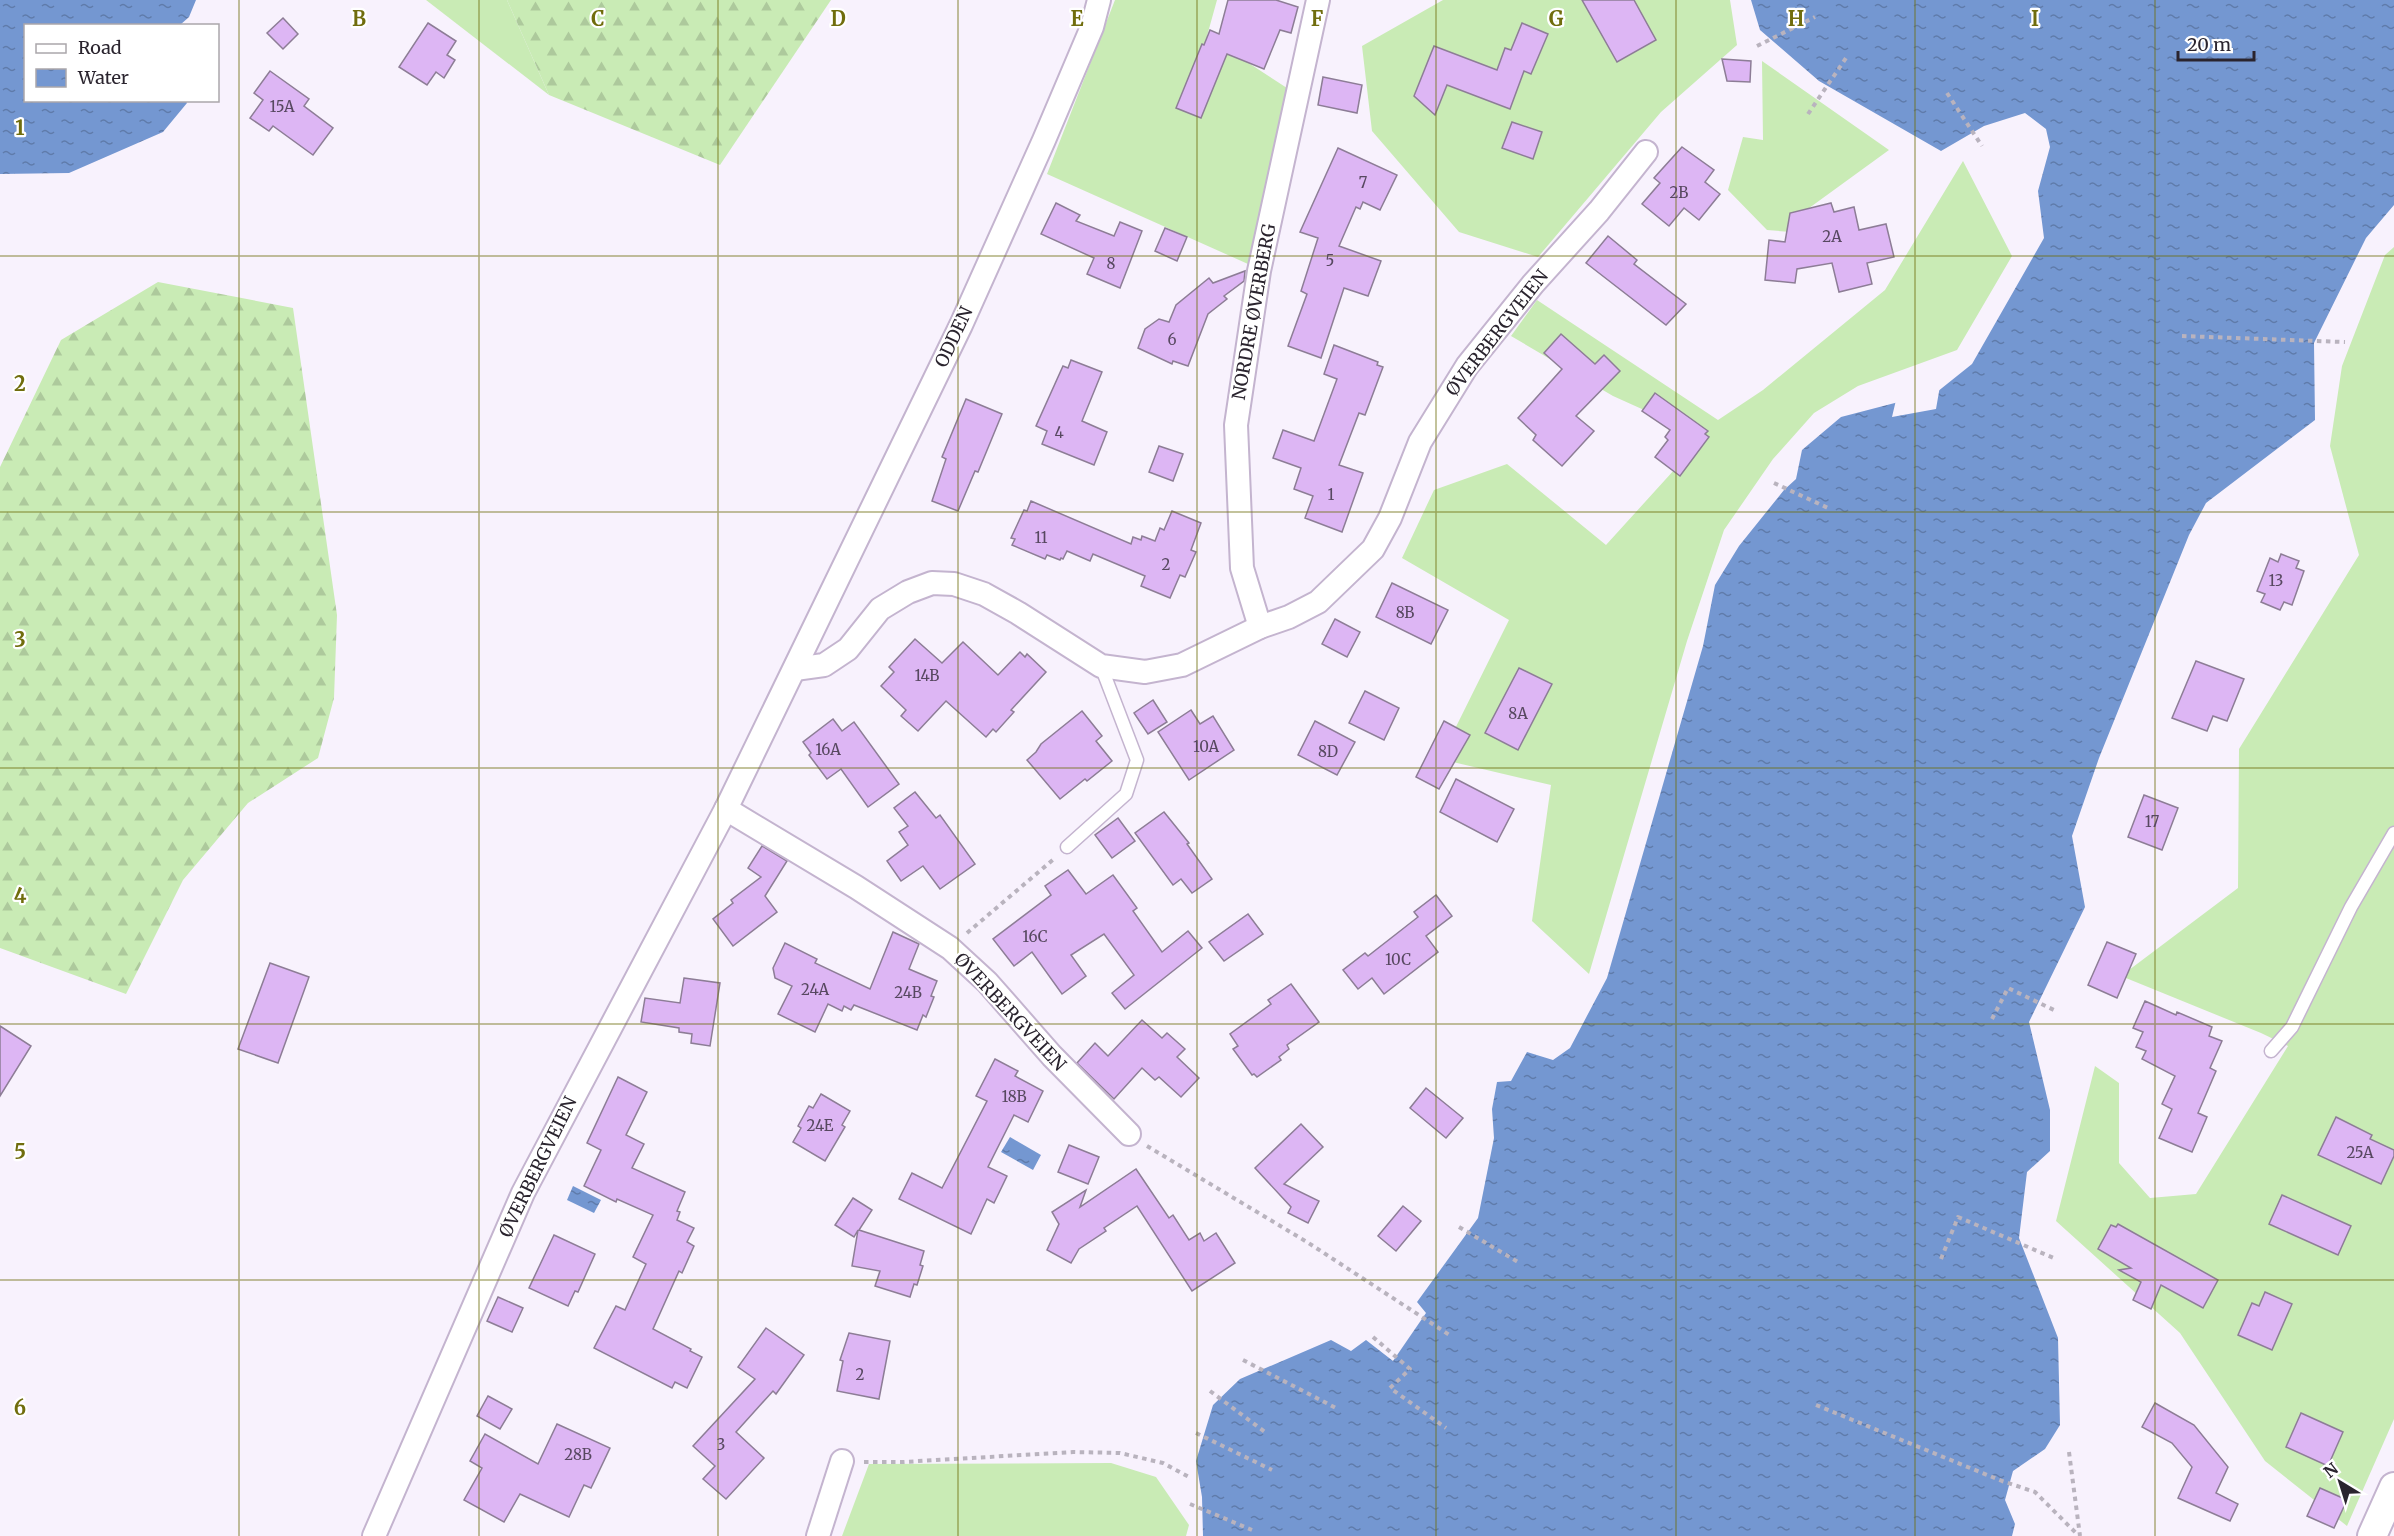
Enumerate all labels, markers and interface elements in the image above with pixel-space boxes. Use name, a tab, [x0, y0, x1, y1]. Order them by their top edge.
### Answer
text: B	[352, 6, 366, 31]
text: C	[591, 6, 605, 31]
text: D	[830, 6, 846, 31]
text: E	[1070, 6, 1084, 31]
text: F	[1311, 6, 1324, 31]
text: G	[1549, 6, 1564, 31]
text: H	[1788, 6, 1804, 31]
text: I	[2031, 6, 2039, 31]
legend	[24, 24, 219, 102]
scale bar	[2178, 24, 2254, 62]
text: 20 m	[2187, 33, 2231, 56]
text: Road	[78, 36, 122, 59]
text: Water	[77, 66, 129, 89]
house number: 15A	[269, 97, 295, 116]
text: 1	[15, 115, 25, 140]
house number: 7	[1359, 173, 1368, 192]
house number: 2B	[1670, 183, 1688, 202]
street label: NORDRE ØVERBERG	[1227, 222, 1280, 402]
house number: 2A	[1822, 227, 1842, 246]
house number: 5	[1326, 251, 1334, 270]
house number: 8	[1107, 254, 1116, 273]
street label: ØVERBERGVEIEN	[1440, 265, 1553, 400]
street label: ODDEN	[930, 303, 978, 371]
house number: 6	[1167, 330, 1177, 349]
text: 2	[14, 371, 26, 396]
house number: 4	[1054, 423, 1064, 442]
house number: 1	[1328, 485, 1335, 504]
house number: 11	[1034, 528, 1048, 547]
house number: 2	[1162, 555, 1171, 574]
house number: 13	[2269, 571, 2283, 590]
house number: 8B	[1396, 603, 1414, 622]
text: 3	[14, 627, 26, 652]
house number: 14B	[915, 666, 939, 685]
house number: 8A	[1508, 704, 1528, 723]
house number: 10A	[1193, 737, 1219, 756]
house number: 16A	[815, 740, 841, 759]
house number: 8D	[1318, 742, 1338, 761]
house number: 17	[2145, 812, 2160, 831]
text: 4	[14, 883, 27, 908]
house number: 16C	[1022, 927, 1048, 946]
street label: ØVERBERGVEIEN	[950, 948, 1071, 1076]
house number: 10C	[1385, 950, 1411, 969]
house number: 24A	[801, 980, 829, 999]
house number: 24B	[894, 983, 922, 1002]
house number: 18B	[1001, 1087, 1027, 1106]
street label: ØVERBERGVEIEN	[494, 1093, 582, 1241]
house number: 24E	[807, 1116, 834, 1135]
text: 5	[14, 1139, 26, 1164]
house number: 25A	[2346, 1143, 2374, 1162]
house number: 2	[856, 1365, 865, 1384]
text: 6	[14, 1395, 26, 1420]
house number: 3	[717, 1435, 725, 1454]
house number: 28B	[564, 1445, 592, 1464]
north arrow	[2310, 1452, 2370, 1512]
text: N	[2320, 1458, 2342, 1482]

